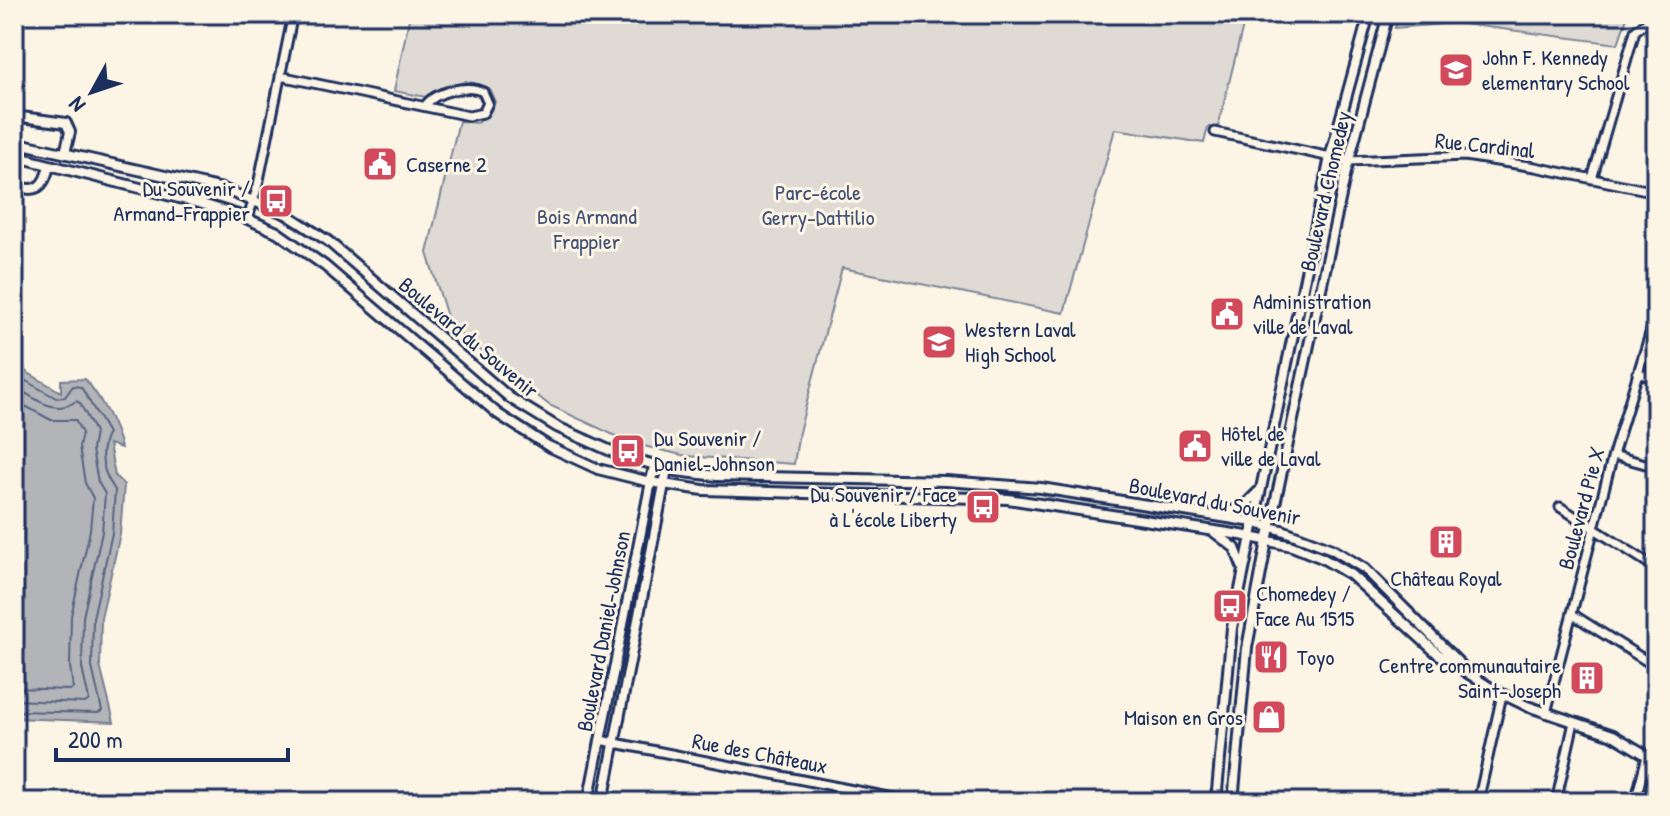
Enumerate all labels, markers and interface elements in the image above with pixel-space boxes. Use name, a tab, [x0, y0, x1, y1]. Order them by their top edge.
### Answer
place label: John F. Kennedy elementary School	[1482, 42, 1630, 97]
school or university icon: John F. Kennedy elementary School	[1437, 51, 1475, 89]
north arrow	[52, 52, 132, 132]
text: N	[61, 91, 92, 119]
street label: Boulevard Chomedey	[1292, 108, 1358, 274]
street label: Rue Cardinal	[1434, 125, 1536, 165]
public building icon: Caserne 2	[361, 145, 399, 183]
place label: Caserne 2	[406, 149, 487, 179]
place label: Du Souvenir / Armand-Frappier	[113, 173, 251, 228]
park label: Parc-école Gerry-Dattilio	[761, 177, 875, 232]
bus stop icon: Du Souvenir / Armand-Frappier	[257, 182, 295, 220]
park label: Bois Armand Frappier	[537, 201, 637, 256]
street label: Boulevard du Souvenir	[393, 270, 546, 405]
place label: Administration ville de Laval	[1253, 286, 1372, 341]
public building icon: Administration ville de Laval	[1208, 295, 1246, 333]
place label: Western Laval High School	[965, 314, 1076, 369]
school or university icon: Western Laval High School	[920, 323, 958, 361]
place label: Hôtel de ville de Laval	[1221, 418, 1321, 473]
place label: Du Souvenir / Daniel-Johnson	[654, 423, 775, 478]
public building icon: Hôtel de ville de Laval	[1176, 427, 1214, 465]
bus stop icon: Du Souvenir / Daniel-Johnson	[609, 432, 647, 470]
street label: Boulevard Pie X	[1550, 443, 1612, 573]
street label: Boulevard du Souvenir	[1127, 470, 1304, 532]
place label: Du Souvenir / Face à L'école Liberty	[810, 479, 957, 534]
bus stop icon: Du Souvenir / Face à L'école Liberty	[964, 488, 1002, 526]
building icon: Château Royal	[1427, 523, 1465, 561]
street label: Boulevard Daniel-Johnson	[569, 528, 637, 734]
place label: Château Royal	[1390, 563, 1502, 593]
place label: Chomedey / Face Au 1515	[1255, 578, 1354, 633]
bus stop icon: Chomedey / Face Au 1515	[1211, 587, 1249, 625]
restaurant icon: Toyo	[1252, 638, 1290, 676]
place label: Toyo	[1297, 642, 1334, 672]
place label: Centre communautaire Saint-Joseph	[1379, 650, 1561, 705]
building icon: Centre communautaire Saint-Joseph	[1568, 659, 1606, 697]
shop icon: Maison en Gros	[1250, 698, 1288, 736]
place label: Maison en Gros	[1124, 702, 1243, 732]
scale bar	[56, 712, 288, 762]
text: 200 m	[68, 723, 123, 755]
street label: Rue des Châteaux	[690, 725, 830, 781]

